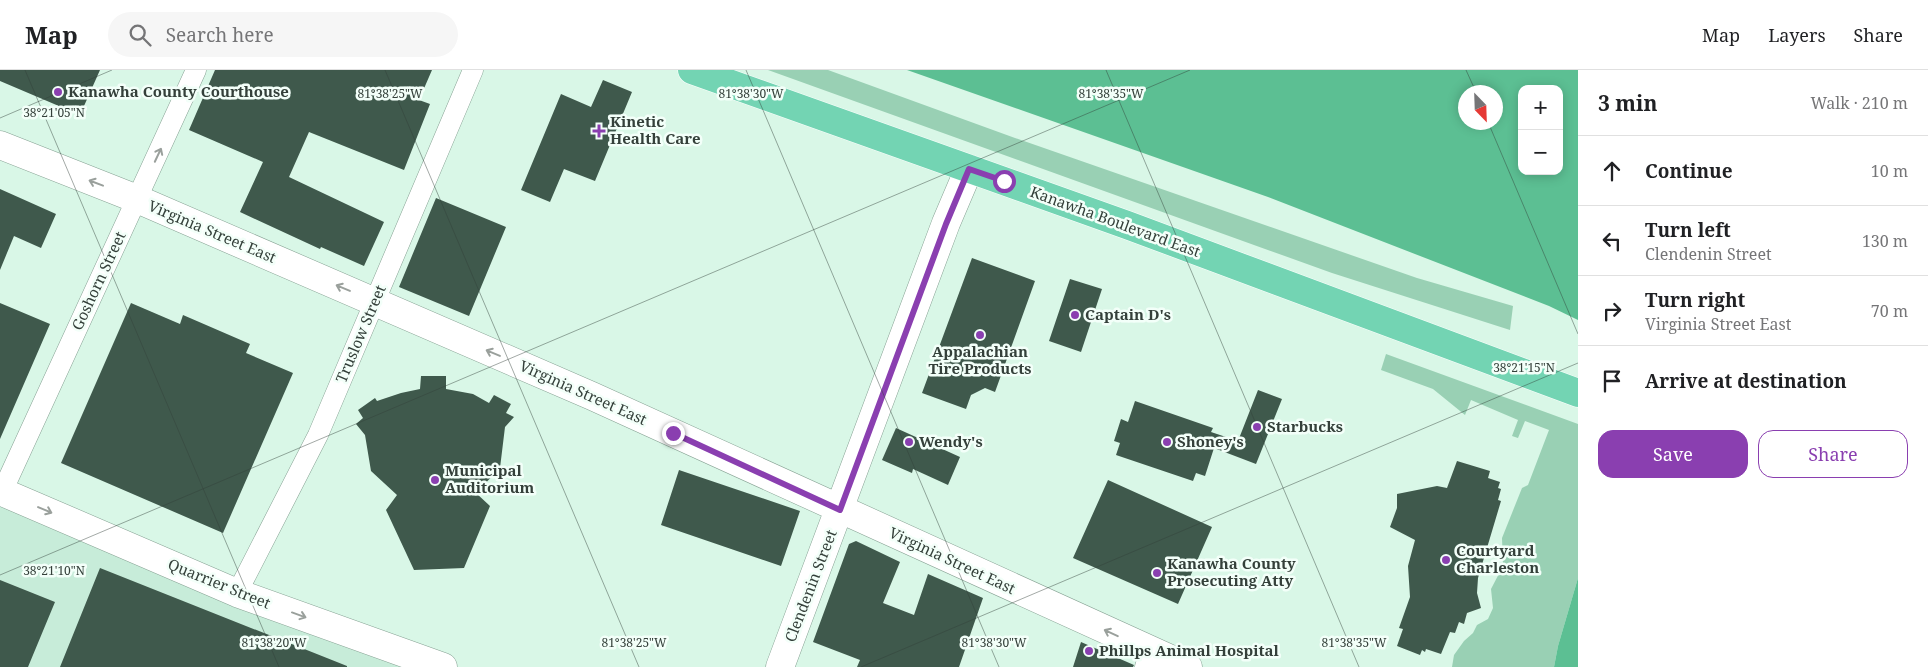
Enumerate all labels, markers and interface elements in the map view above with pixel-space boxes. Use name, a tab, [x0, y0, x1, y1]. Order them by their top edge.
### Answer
search box	[108, 12, 458, 57]
text: Map	[25, 18, 78, 51]
icon: search	[126, 21, 154, 49]
text: Search here	[166, 22, 274, 48]
text: Map	[1702, 23, 1740, 47]
text: Layers	[1768, 23, 1826, 47]
text: Share	[1854, 23, 1903, 47]
place label: Kanawha County Courthouse	[68, 81, 289, 101]
text: 81°38'25"W	[357, 85, 423, 102]
text: 81°38'30"W	[718, 85, 784, 102]
text: 81°38'35"W	[1078, 85, 1144, 102]
north arrow	[1458, 85, 1503, 130]
map controls	[1518, 85, 1563, 175]
button: +	[1518, 85, 1563, 130]
marker: Kanawha County Courthouse	[52, 86, 64, 98]
text: 3 min	[1598, 89, 1657, 117]
text: Walk · 210 m	[1811, 92, 1908, 114]
text: 38°21'05"N	[23, 104, 85, 121]
place label: Kinetic Health Care	[610, 111, 701, 148]
marker: Kinetic Health Care	[592, 124, 606, 138]
button: −	[1518, 130, 1563, 175]
one-way arrow	[153, 148, 163, 163]
icon: ahead	[1598, 157, 1626, 185]
text: Continue	[1645, 158, 1733, 184]
text: 10 m	[1871, 160, 1908, 182]
route start	[993, 170, 1016, 193]
one-way arrow	[89, 178, 105, 187]
street label: Kanawha Boulevard East	[1028, 181, 1203, 261]
street label: Virginia Street East	[145, 195, 279, 267]
text: Turn left	[1645, 217, 1731, 243]
icon: left	[1598, 227, 1626, 255]
street label: Goshorn Street	[66, 228, 130, 333]
text: 130 m	[1862, 230, 1908, 252]
text: Clendenin Street	[1645, 243, 1772, 265]
street label: Truslow Street	[330, 282, 390, 386]
one-way arrow	[336, 282, 351, 292]
text: Turn right	[1645, 287, 1745, 313]
icon: right	[1598, 297, 1626, 325]
text: 70 m	[1871, 300, 1908, 322]
place label: Captain D's	[1085, 304, 1171, 324]
marker: Captain D's	[1069, 309, 1081, 321]
text: Virginia Street East	[1645, 313, 1791, 335]
marker: Appalachian Tire Products	[974, 329, 986, 341]
place label: Appalachian Tire Products	[929, 341, 1031, 378]
one-way arrow	[486, 348, 501, 357]
street label: Virginia Street East	[517, 355, 650, 429]
text: 38°21'15"N	[1493, 359, 1555, 376]
icon: arrive	[1598, 367, 1626, 395]
text: Arrive at destination	[1645, 368, 1847, 394]
place label: Starbucks	[1267, 416, 1343, 436]
marker: Starbucks	[1251, 421, 1263, 433]
route end	[662, 422, 685, 445]
button: Save	[1598, 430, 1748, 478]
button: Share	[1758, 430, 1908, 478]
place label: Wendy's	[919, 431, 983, 451]
place label: Shoney's	[1177, 431, 1244, 451]
marker: Wendy's	[903, 436, 915, 448]
marker: Shoney's	[1161, 436, 1173, 448]
place label: Municipal Auditorium	[445, 460, 534, 497]
marker: Municipal Auditorium	[429, 474, 441, 486]
one-way arrow	[37, 506, 52, 516]
street label: Virginia Street East	[886, 522, 1019, 598]
street label: Clendenin Street	[779, 527, 841, 645]
place label: Courtyard Charleston	[1456, 540, 1539, 577]
street label: Quarrier Street	[165, 553, 274, 613]
place label: Kanawha County Prosecuting Atty	[1167, 553, 1296, 590]
marker: Courtyard Charleston	[1440, 554, 1452, 566]
text: 38°21'10"N	[23, 562, 85, 579]
marker: Kanawha County Prosecuting Atty	[1151, 567, 1163, 579]
one-way arrow	[291, 611, 306, 620]
one-way arrow	[1104, 628, 1119, 638]
text: 81°38'20"W	[241, 634, 307, 651]
text: 81°38'25"W	[601, 634, 667, 651]
text: 81°38'30"W	[961, 634, 1027, 651]
text: 81°38'35"W	[1321, 634, 1387, 651]
place label: Phillps Animal Hospital	[1099, 640, 1279, 660]
marker: Phillps Animal Hospital	[1083, 645, 1095, 657]

